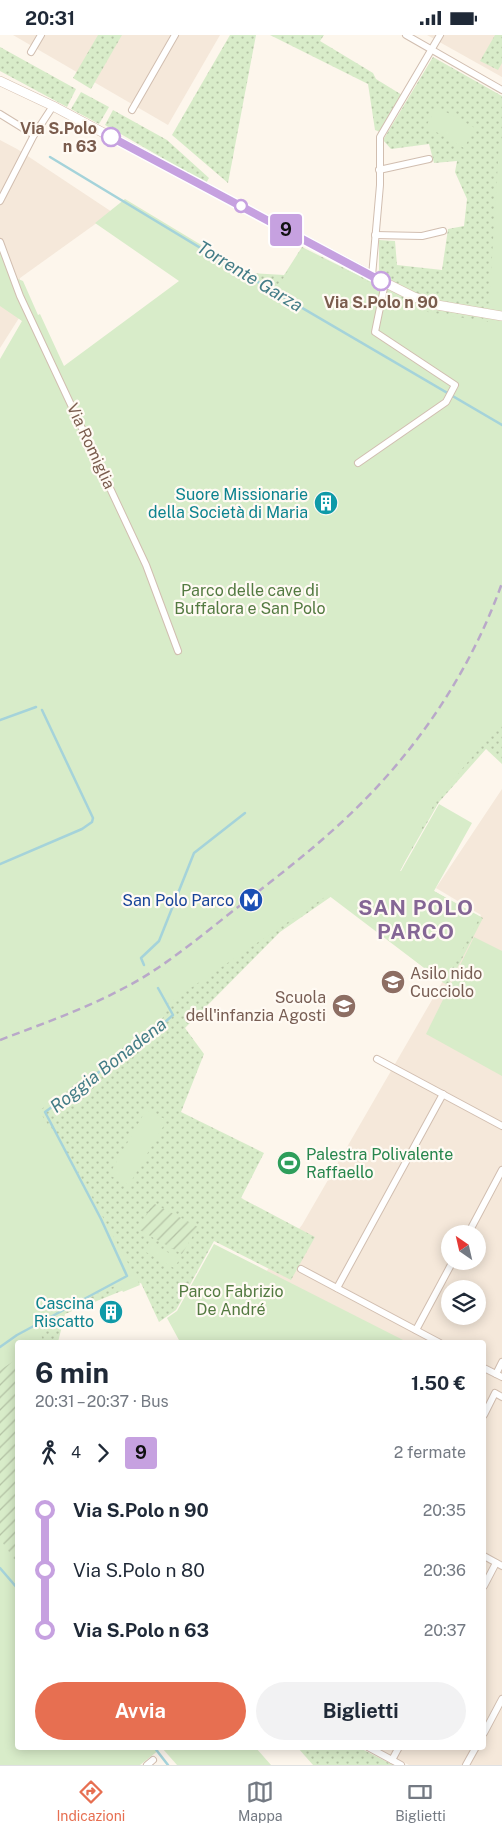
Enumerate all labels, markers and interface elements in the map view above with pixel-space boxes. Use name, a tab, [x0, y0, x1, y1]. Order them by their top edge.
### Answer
text: 20:31	[25, 7, 75, 29]
place label: Via S.Polo n 63	[20, 119, 97, 156]
marker: Via S.Polo n 63	[101, 127, 121, 147]
unlabelled marker	[234, 199, 248, 213]
line badge: 9	[270, 214, 302, 246]
text: 9	[280, 219, 292, 240]
water label: Torrente Garza	[193, 236, 307, 316]
marker: Via S.Polo n 90	[371, 271, 391, 291]
place label: Via S.Polo n 90	[324, 293, 438, 312]
street label: Via Romiglia	[63, 400, 119, 492]
place label: Suore Missionarie della Società di Maria	[148, 485, 308, 522]
building icon: Suore Missionarie della Società di Maria	[313, 490, 339, 516]
park label: Parco delle cave di Buffalora e San Polo	[174, 581, 326, 618]
metro station icon: San Polo Parco	[238, 887, 264, 913]
place label: San Polo Parco	[122, 891, 234, 910]
district label: SAN POLO PARCO	[358, 895, 474, 944]
place label: Asilo nido Cucciolo	[410, 964, 482, 1001]
school or university icon: Asilo nido Cucciolo	[380, 969, 406, 995]
place label: Scuola dell'infanzia Agosti	[186, 988, 326, 1025]
school or university icon: Scuola dell'infanzia Agosti	[331, 993, 357, 1019]
water label: Roggia Bonadena	[46, 1013, 170, 1117]
place label: Palestra Polivalente Raffaello	[306, 1145, 453, 1182]
sports icon: Palestra Polivalente Raffaello	[276, 1150, 302, 1176]
north arrow	[441, 1225, 486, 1270]
map controls	[441, 1225, 486, 1325]
button: layers	[441, 1280, 486, 1325]
park label: Parco Fabrizio De André	[178, 1282, 284, 1319]
place label: Cascina Riscatto	[34, 1294, 94, 1331]
building icon: Cascina Riscatto	[98, 1299, 124, 1325]
text: 6 min	[35, 1356, 109, 1389]
text: 1.50 €	[411, 1372, 466, 1394]
text: 20:31 – 20:37 · Bus	[35, 1392, 169, 1411]
icon: walk	[35, 1439, 63, 1467]
icon: forward	[89, 1439, 117, 1467]
text: 9	[135, 1442, 147, 1463]
text: 4	[71, 1443, 81, 1462]
text: 2 fermate	[394, 1443, 466, 1462]
text: Via S.Polo n 90	[73, 1499, 209, 1521]
text: 20:35	[423, 1501, 466, 1520]
text: Via S.Polo n 80	[73, 1559, 205, 1581]
text: 20:36	[423, 1561, 466, 1580]
text: Via S.Polo n 63	[73, 1619, 209, 1641]
text: 20:37	[424, 1621, 466, 1640]
button: Avvia	[35, 1682, 246, 1740]
button: Biglietti	[256, 1682, 466, 1740]
tab: Indicazioni	[56, 1778, 125, 1824]
tab: Mappa	[238, 1778, 282, 1824]
tab: Biglietti	[395, 1778, 446, 1824]

